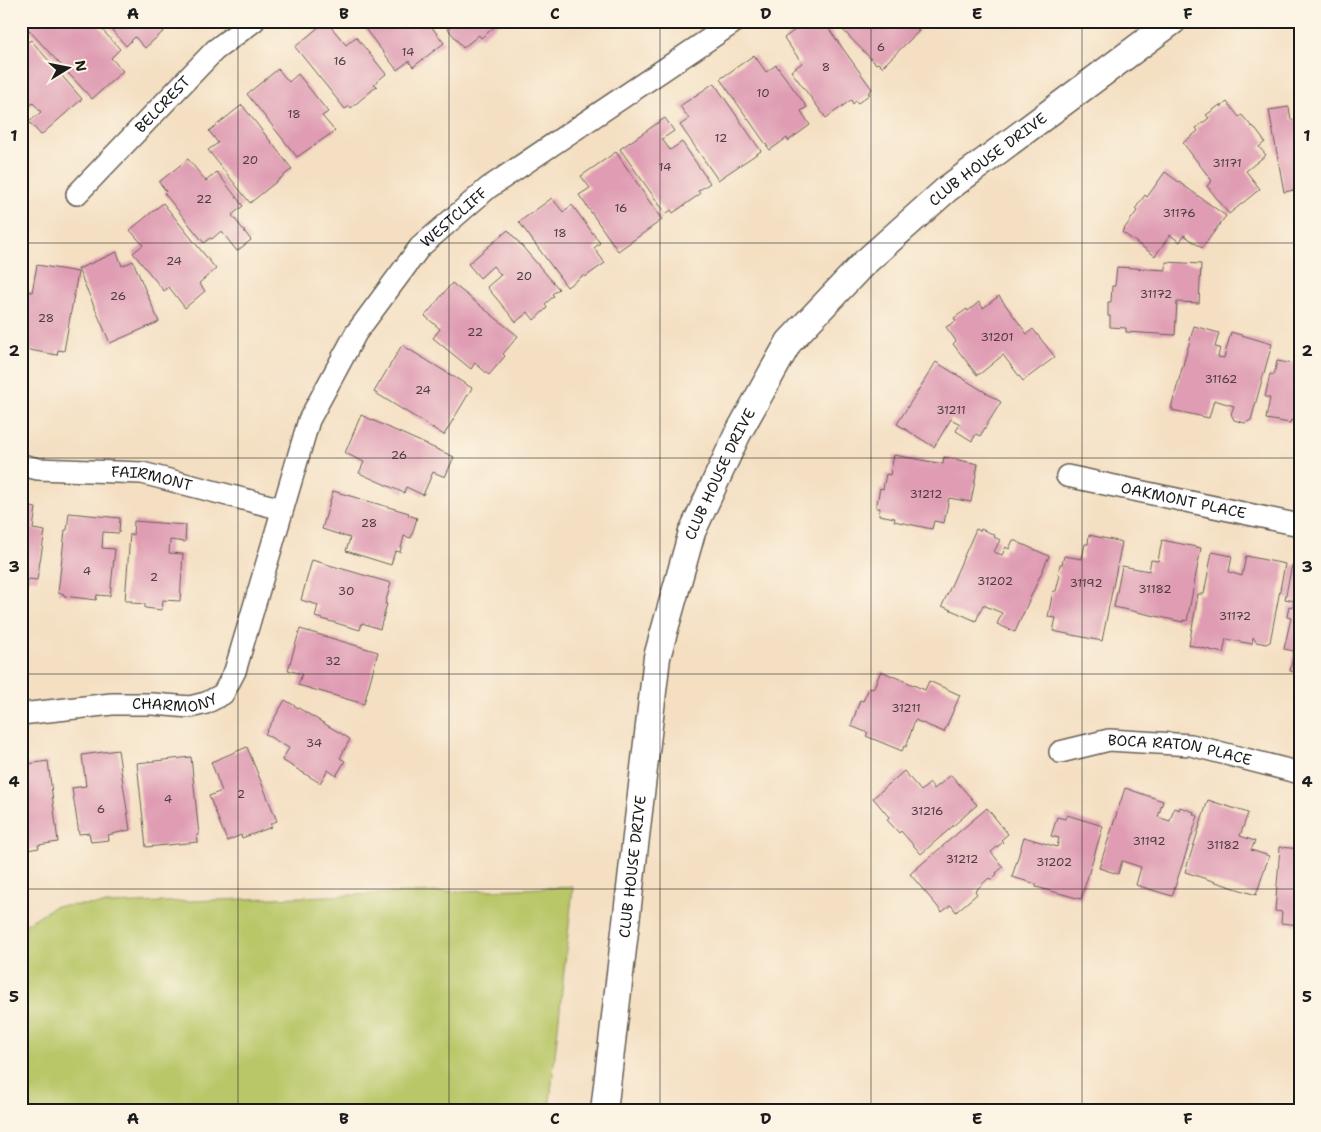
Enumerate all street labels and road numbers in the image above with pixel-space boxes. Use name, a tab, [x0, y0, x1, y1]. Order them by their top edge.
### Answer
street label: BELCREST	[131, 72, 195, 137]
street label: CLUB HOUSE DRIVE	[924, 108, 1051, 211]
street label: WESTCLIFF	[416, 183, 492, 252]
street label: CLUB HOUSE DRIVE	[680, 405, 760, 542]
street label: FAIRMONT	[111, 462, 195, 496]
street label: OAKMONT PLACE	[1119, 478, 1248, 523]
street label: CHARMONY	[132, 688, 221, 717]
street label: BOCA RATON PLACE	[1107, 730, 1254, 770]
street label: CLUB HOUSE DRIVE	[614, 794, 651, 939]

